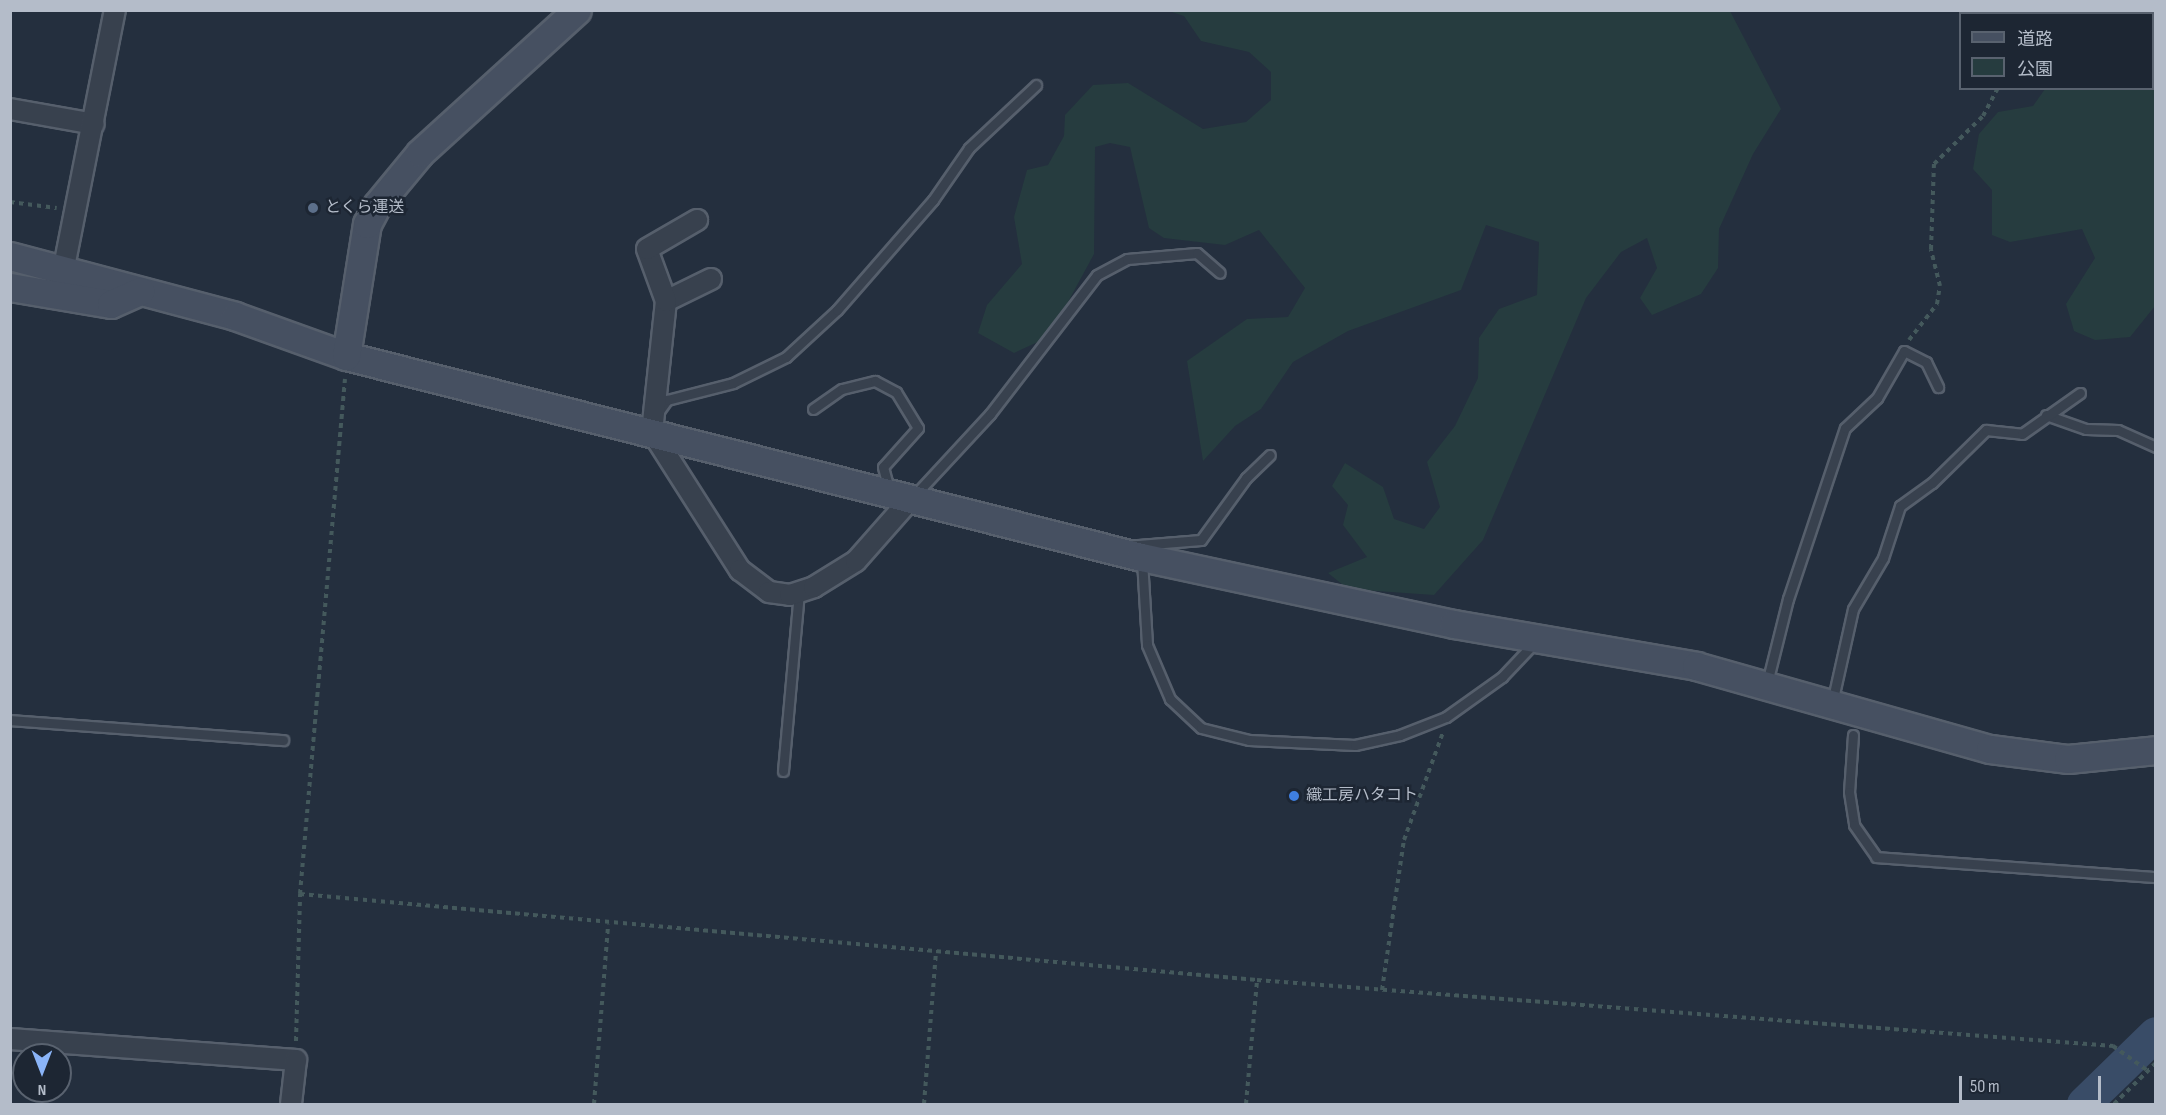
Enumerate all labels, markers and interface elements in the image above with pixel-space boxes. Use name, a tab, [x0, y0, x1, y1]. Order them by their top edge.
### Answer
legend	[1959, 12, 2154, 90]
text: 道路	[2017, 29, 2053, 50]
text: 公園	[2017, 59, 2053, 80]
place label: とくら運送	[325, 198, 405, 218]
marker: とくら運送	[306, 201, 320, 215]
place label: 織工房ハタコト	[1306, 786, 1418, 806]
marker: 織工房ハタコト	[1287, 789, 1301, 803]
north arrow	[12, 1043, 72, 1103]
scale bar	[1962, 1064, 2104, 1102]
text: 50 m	[1970, 1076, 2000, 1097]
text: N	[38, 1080, 46, 1099]

